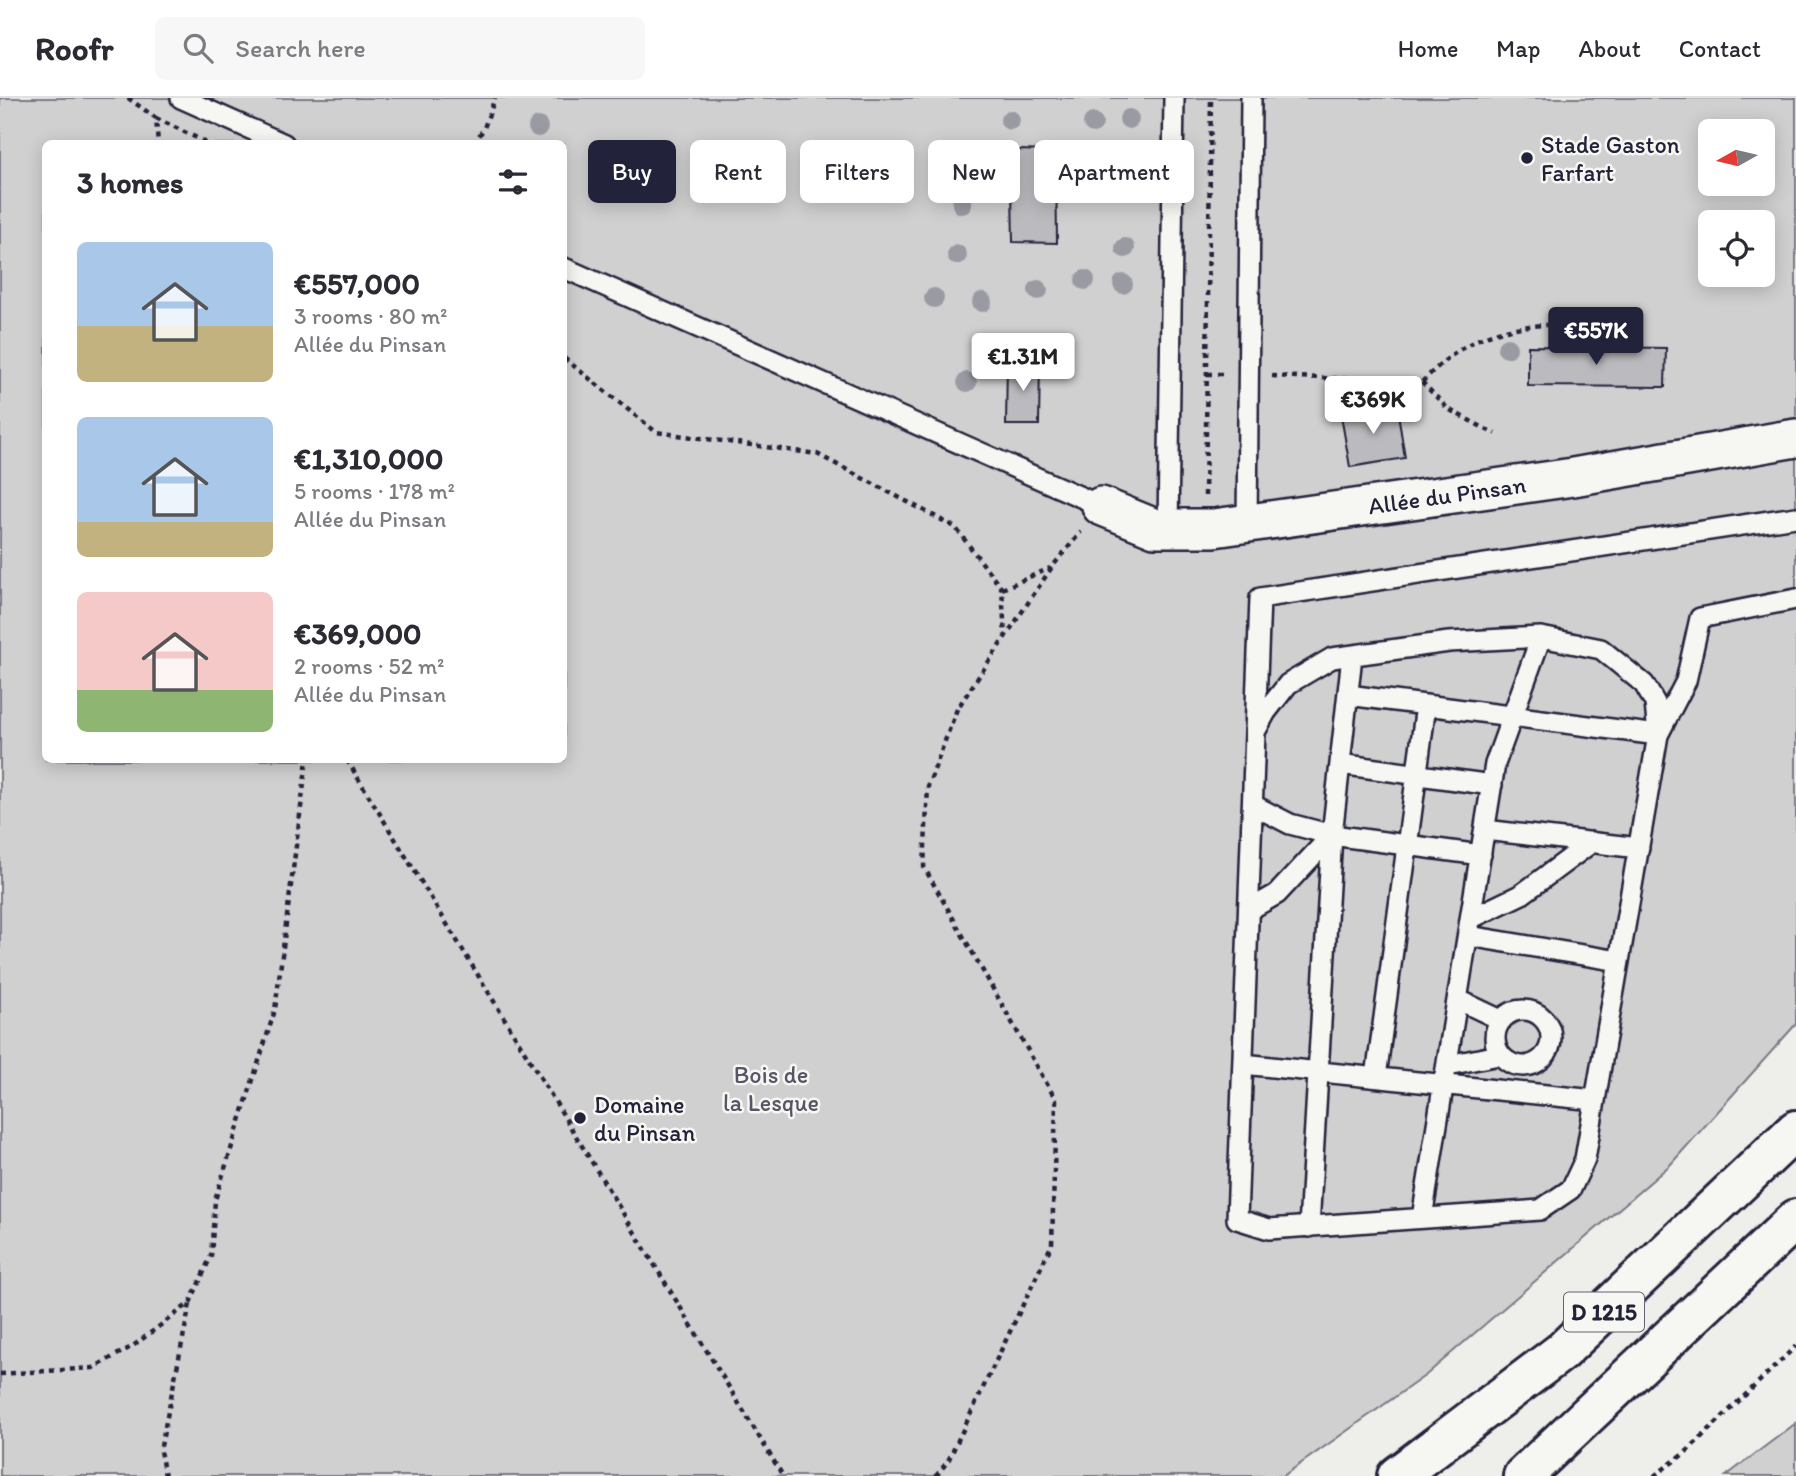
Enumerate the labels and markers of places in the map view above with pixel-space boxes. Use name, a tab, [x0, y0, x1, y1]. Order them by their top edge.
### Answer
place label: Stade Gaston Farfart	[1541, 130, 1680, 187]
marker: Stade Gaston Farfart	[1519, 150, 1535, 166]
pin: €557K	[1547, 308, 1645, 367]
pin: €1.31M	[966, 334, 1080, 393]
pin: €369K	[1324, 376, 1422, 436]
place label: Domaine du Pinsan	[594, 1090, 696, 1147]
marker: Domaine du Pinsan	[572, 1110, 588, 1126]

